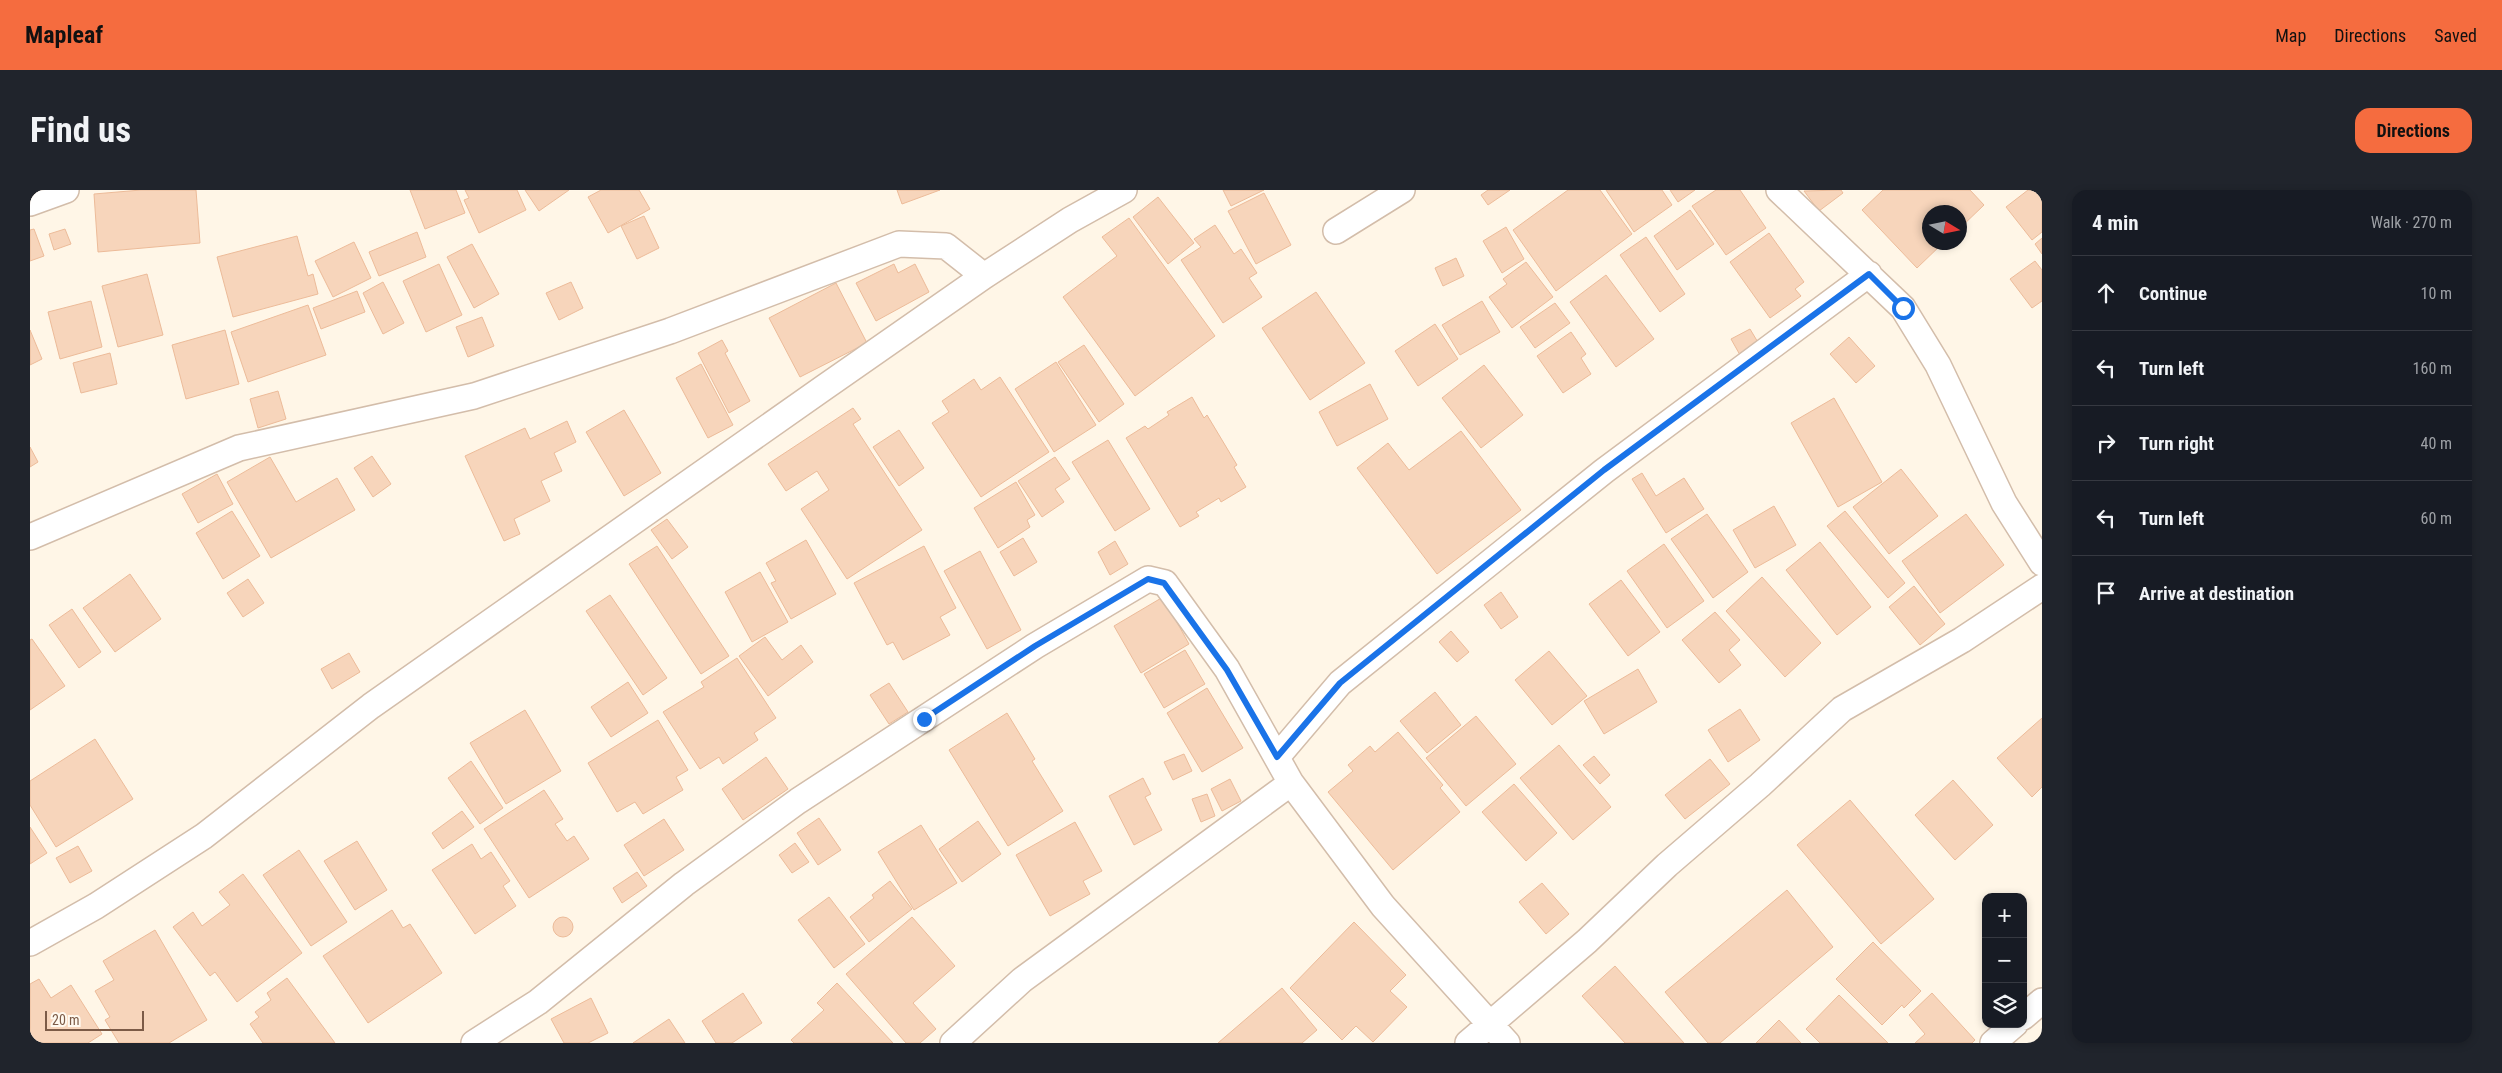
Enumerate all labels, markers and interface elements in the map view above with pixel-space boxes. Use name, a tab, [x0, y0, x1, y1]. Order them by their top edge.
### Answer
text: Mapleaf	[25, 21, 103, 49]
text: Map	[2275, 25, 2306, 46]
text: Directions	[2334, 25, 2406, 46]
text: Saved	[2434, 25, 2477, 46]
button: Directions	[2355, 108, 2472, 153]
text: Find us	[30, 110, 131, 151]
north arrow	[1922, 205, 1967, 250]
text: 4 min	[2092, 211, 2139, 235]
text: Walk · 270 m	[2371, 213, 2452, 232]
icon: ahead	[2092, 279, 2120, 307]
text: Continue	[2139, 282, 2207, 305]
text: 10 m	[2420, 284, 2452, 303]
route start	[1892, 297, 1915, 320]
icon: left	[2092, 354, 2120, 382]
text: Turn left	[2139, 357, 2204, 380]
text: 160 m	[2413, 359, 2452, 378]
icon: right	[2092, 429, 2120, 457]
text: Turn right	[2139, 432, 2214, 455]
text: 40 m	[2420, 434, 2452, 453]
icon: left	[2092, 504, 2120, 532]
text: Turn left	[2139, 507, 2204, 530]
text: 60 m	[2420, 509, 2452, 528]
icon: arrive	[2092, 579, 2120, 607]
text: Arrive at destination	[2139, 582, 2294, 605]
route end	[913, 708, 936, 731]
map controls	[1982, 893, 2027, 1028]
button: +	[1982, 893, 2027, 938]
button: −	[1982, 938, 2027, 983]
button: layers	[1982, 983, 2027, 1028]
scale bar	[45, 1008, 144, 1031]
text: 20 m	[52, 1012, 80, 1028]

